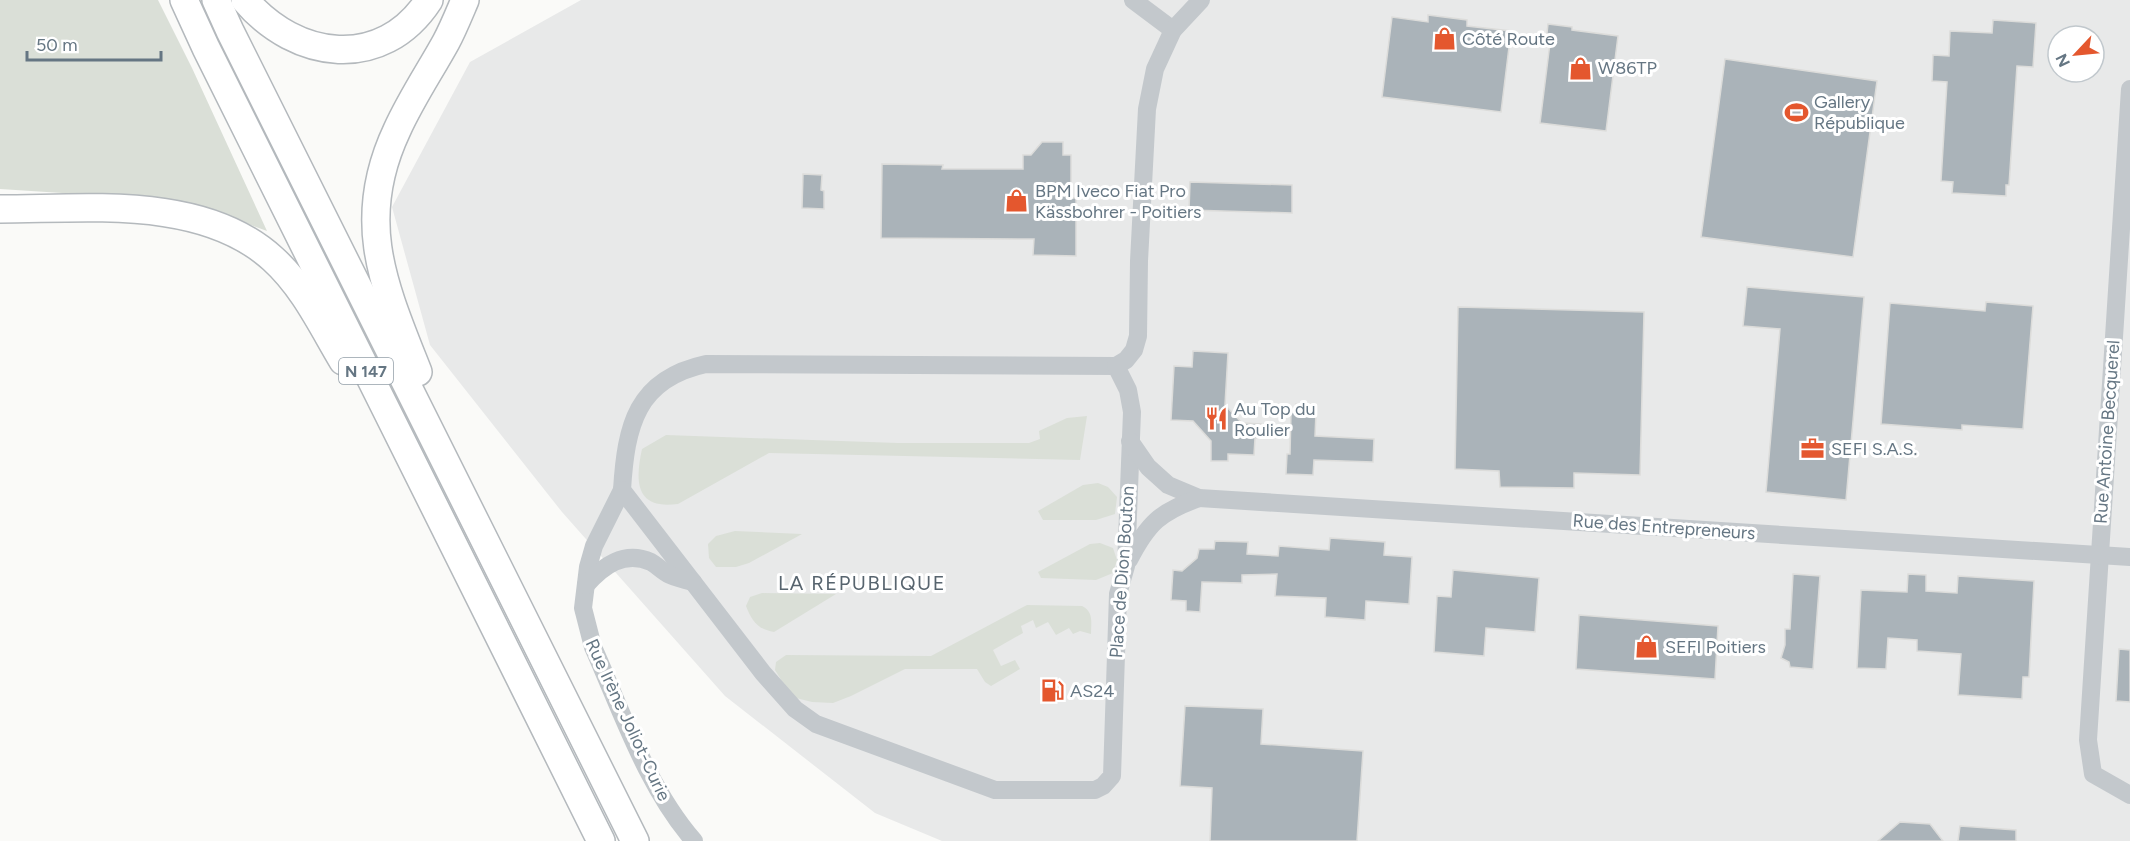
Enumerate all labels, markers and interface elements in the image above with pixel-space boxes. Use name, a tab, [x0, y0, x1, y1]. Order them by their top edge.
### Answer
scale bar	[27, 24, 160, 62]
north arrow	[2046, 24, 2106, 84]
shop icon: Côté Route	[1431, 26, 1457, 52]
place label: Côté Route	[1462, 28, 1555, 50]
text: 50 m	[36, 34, 78, 56]
text: N	[2052, 51, 2074, 70]
shop icon: W86TP	[1567, 55, 1593, 81]
place label: W86TP	[1598, 57, 1657, 79]
place label: Gallery République	[1814, 91, 1905, 134]
sports icon: Gallery République	[1783, 99, 1809, 125]
place label: BPM Iveco Fiat Pro Kässbohrer - Poitiers	[1035, 180, 1201, 223]
shop icon: BPM Iveco Fiat Pro Kässbohrer - Poitiers	[1004, 188, 1030, 214]
street label: Rue Antoine Becquerel	[2090, 339, 2124, 525]
road number: N 147	[339, 358, 393, 384]
place label: Au Top du Roulier	[1234, 398, 1316, 441]
restaurant icon: Au Top du Roulier	[1203, 406, 1229, 432]
office icon: SEFI S.A.S.	[1800, 436, 1826, 462]
place label: SEFI S.A.S.	[1831, 438, 1917, 460]
street label: Place de Dion Bouton	[1105, 485, 1139, 659]
street label: Rue des Entrepreneurs	[1572, 510, 1756, 544]
district label: LA RÉPUBLIQUE	[778, 571, 946, 595]
shop icon: SEFI Poitiers	[1634, 634, 1660, 660]
street label: Rue Irène Joliot-Curie	[581, 635, 675, 805]
place label: SEFI Poitiers	[1665, 636, 1766, 658]
fuel station icon: AS24	[1039, 678, 1065, 704]
place label: AS24	[1070, 680, 1114, 702]

